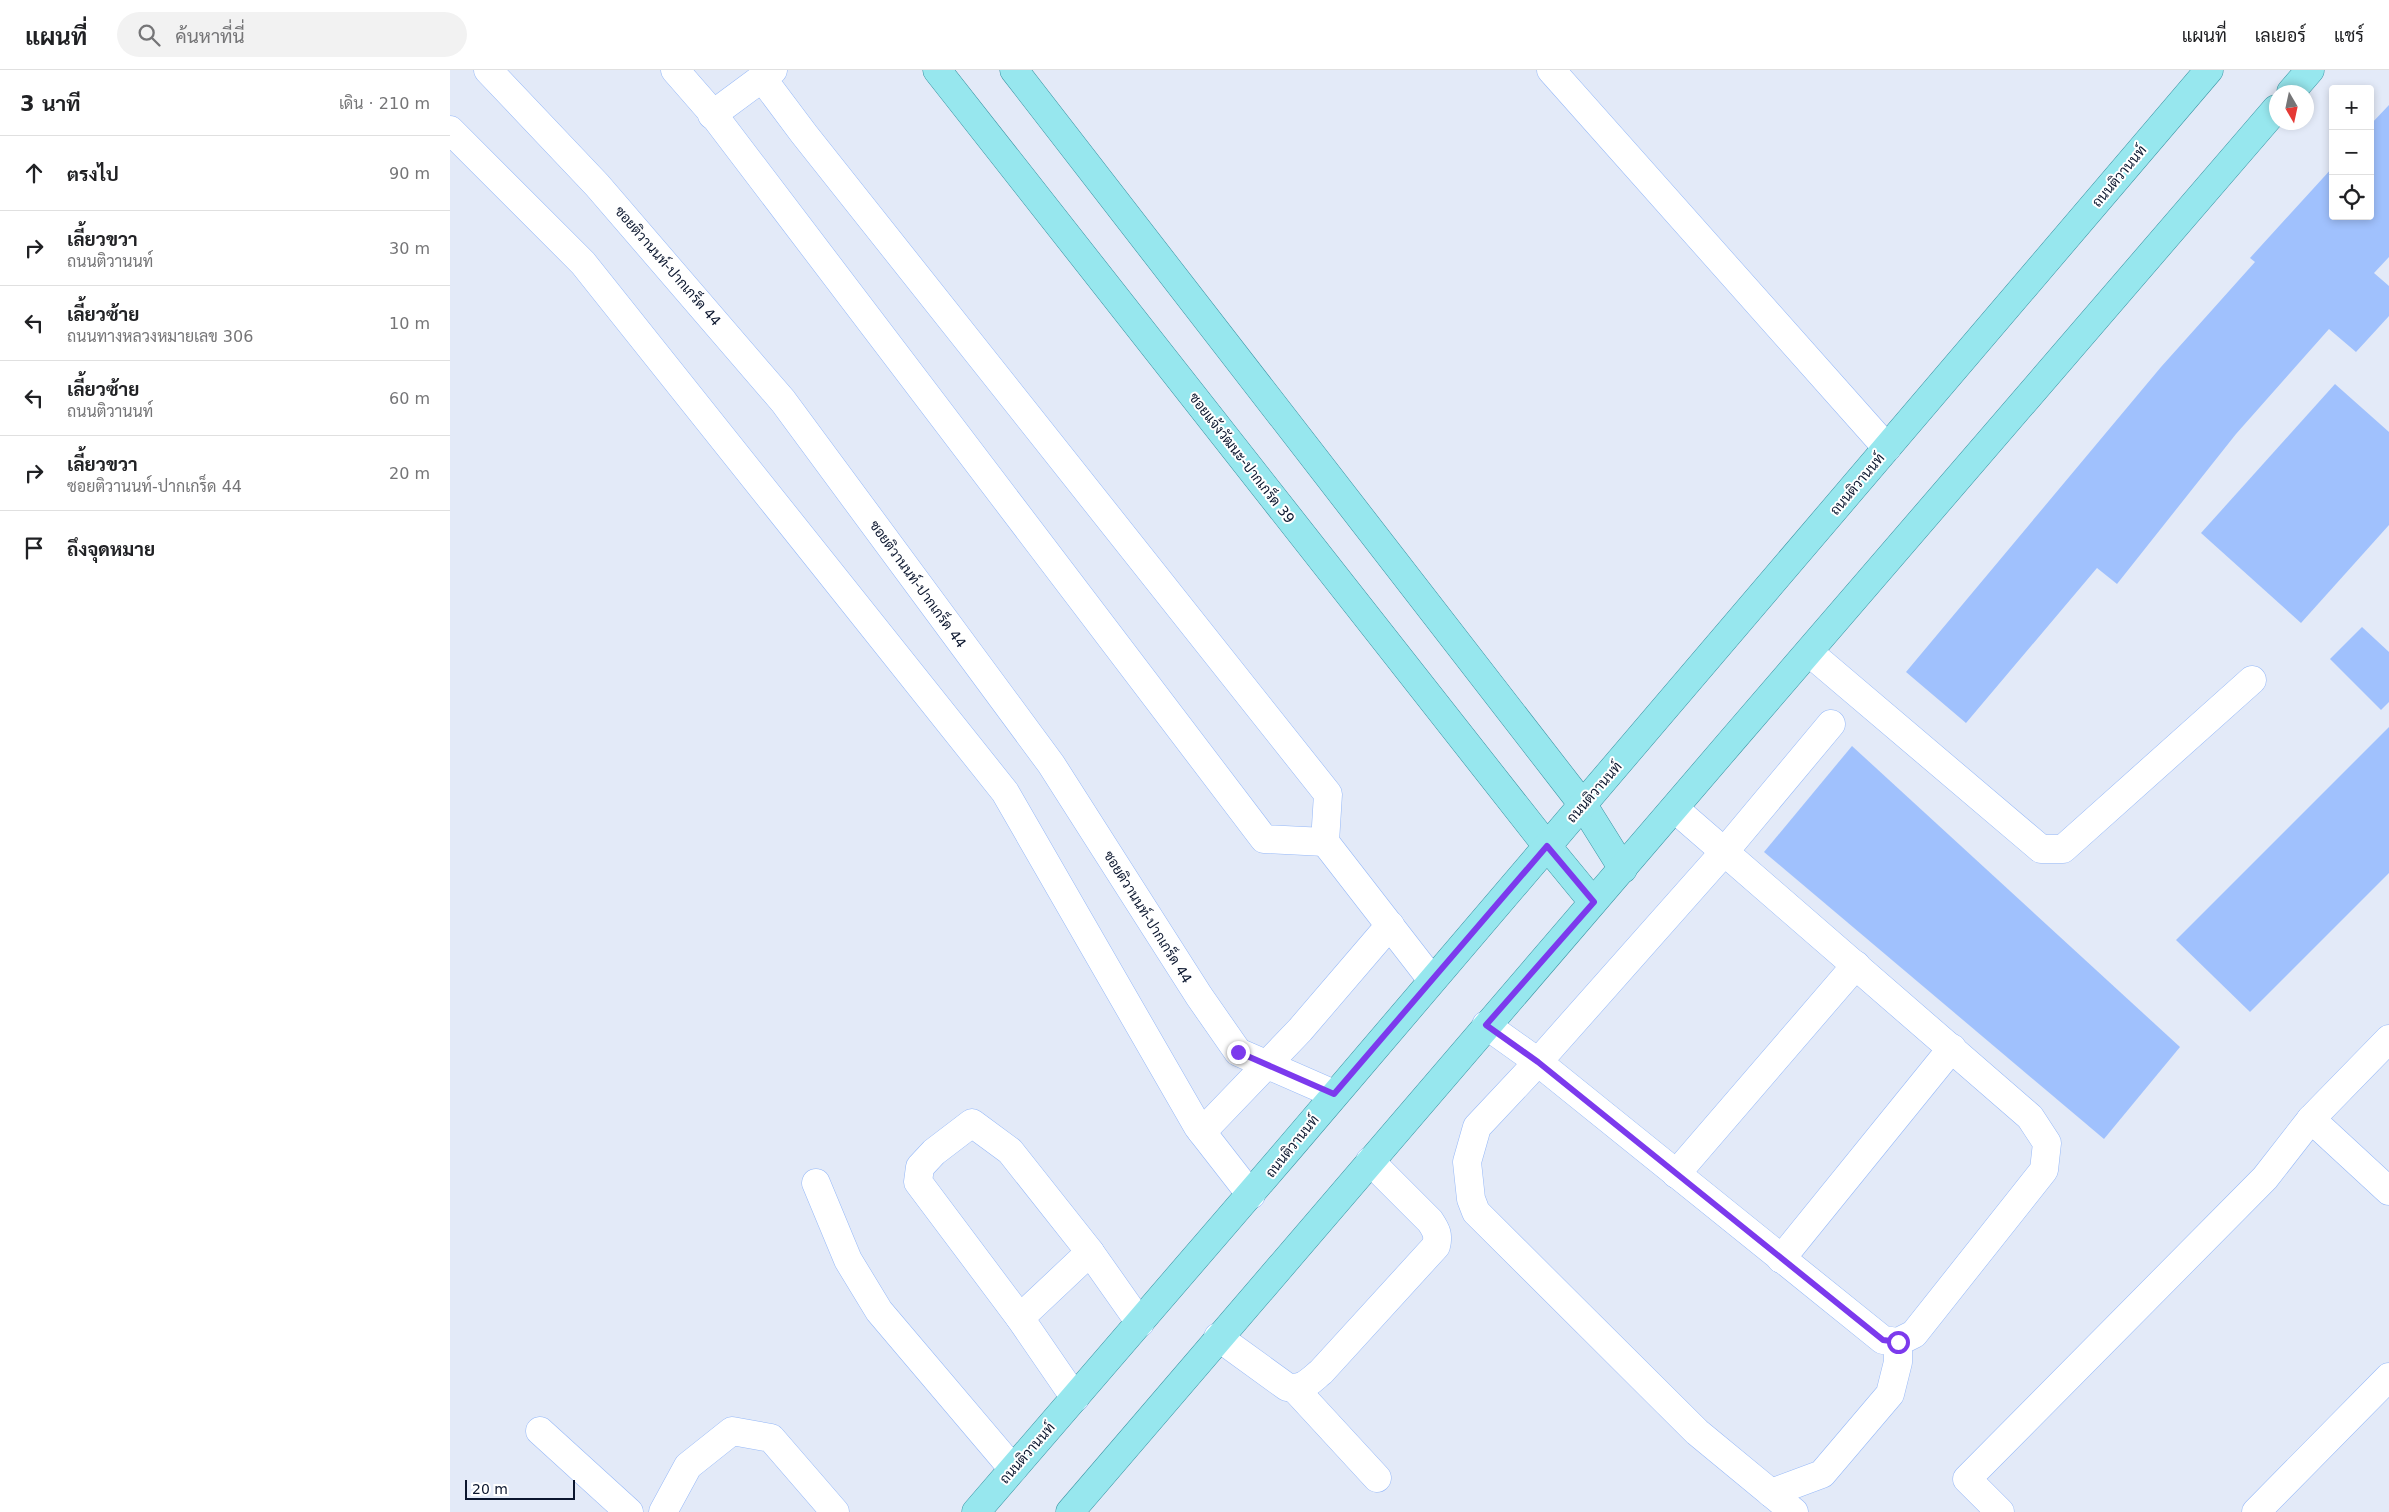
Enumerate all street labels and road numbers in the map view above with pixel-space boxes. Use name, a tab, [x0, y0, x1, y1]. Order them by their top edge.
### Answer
street label: ถนนติวานนท์	[2088, 141, 2149, 210]
street label: ซอยติวานนท์-ปากเกร็ด 44	[612, 202, 725, 329]
street label: ซอยแจ้งวัฒนะ-ปากเกร็ด 39	[1186, 389, 1299, 526]
street label: ถนนติวานนท์	[1826, 449, 1887, 518]
street label: ซอยติวานนท์-ปากเกร็ด 44	[867, 517, 970, 651]
street label: ถนนติวานนท์	[1562, 758, 1625, 826]
street label: ซอยติวานนท์-ปากเกร็ด 44	[1101, 847, 1196, 986]
street label: ถนนติวานนท์	[1261, 1111, 1322, 1180]
street label: ถนนติวานนท์	[995, 1419, 1058, 1487]

